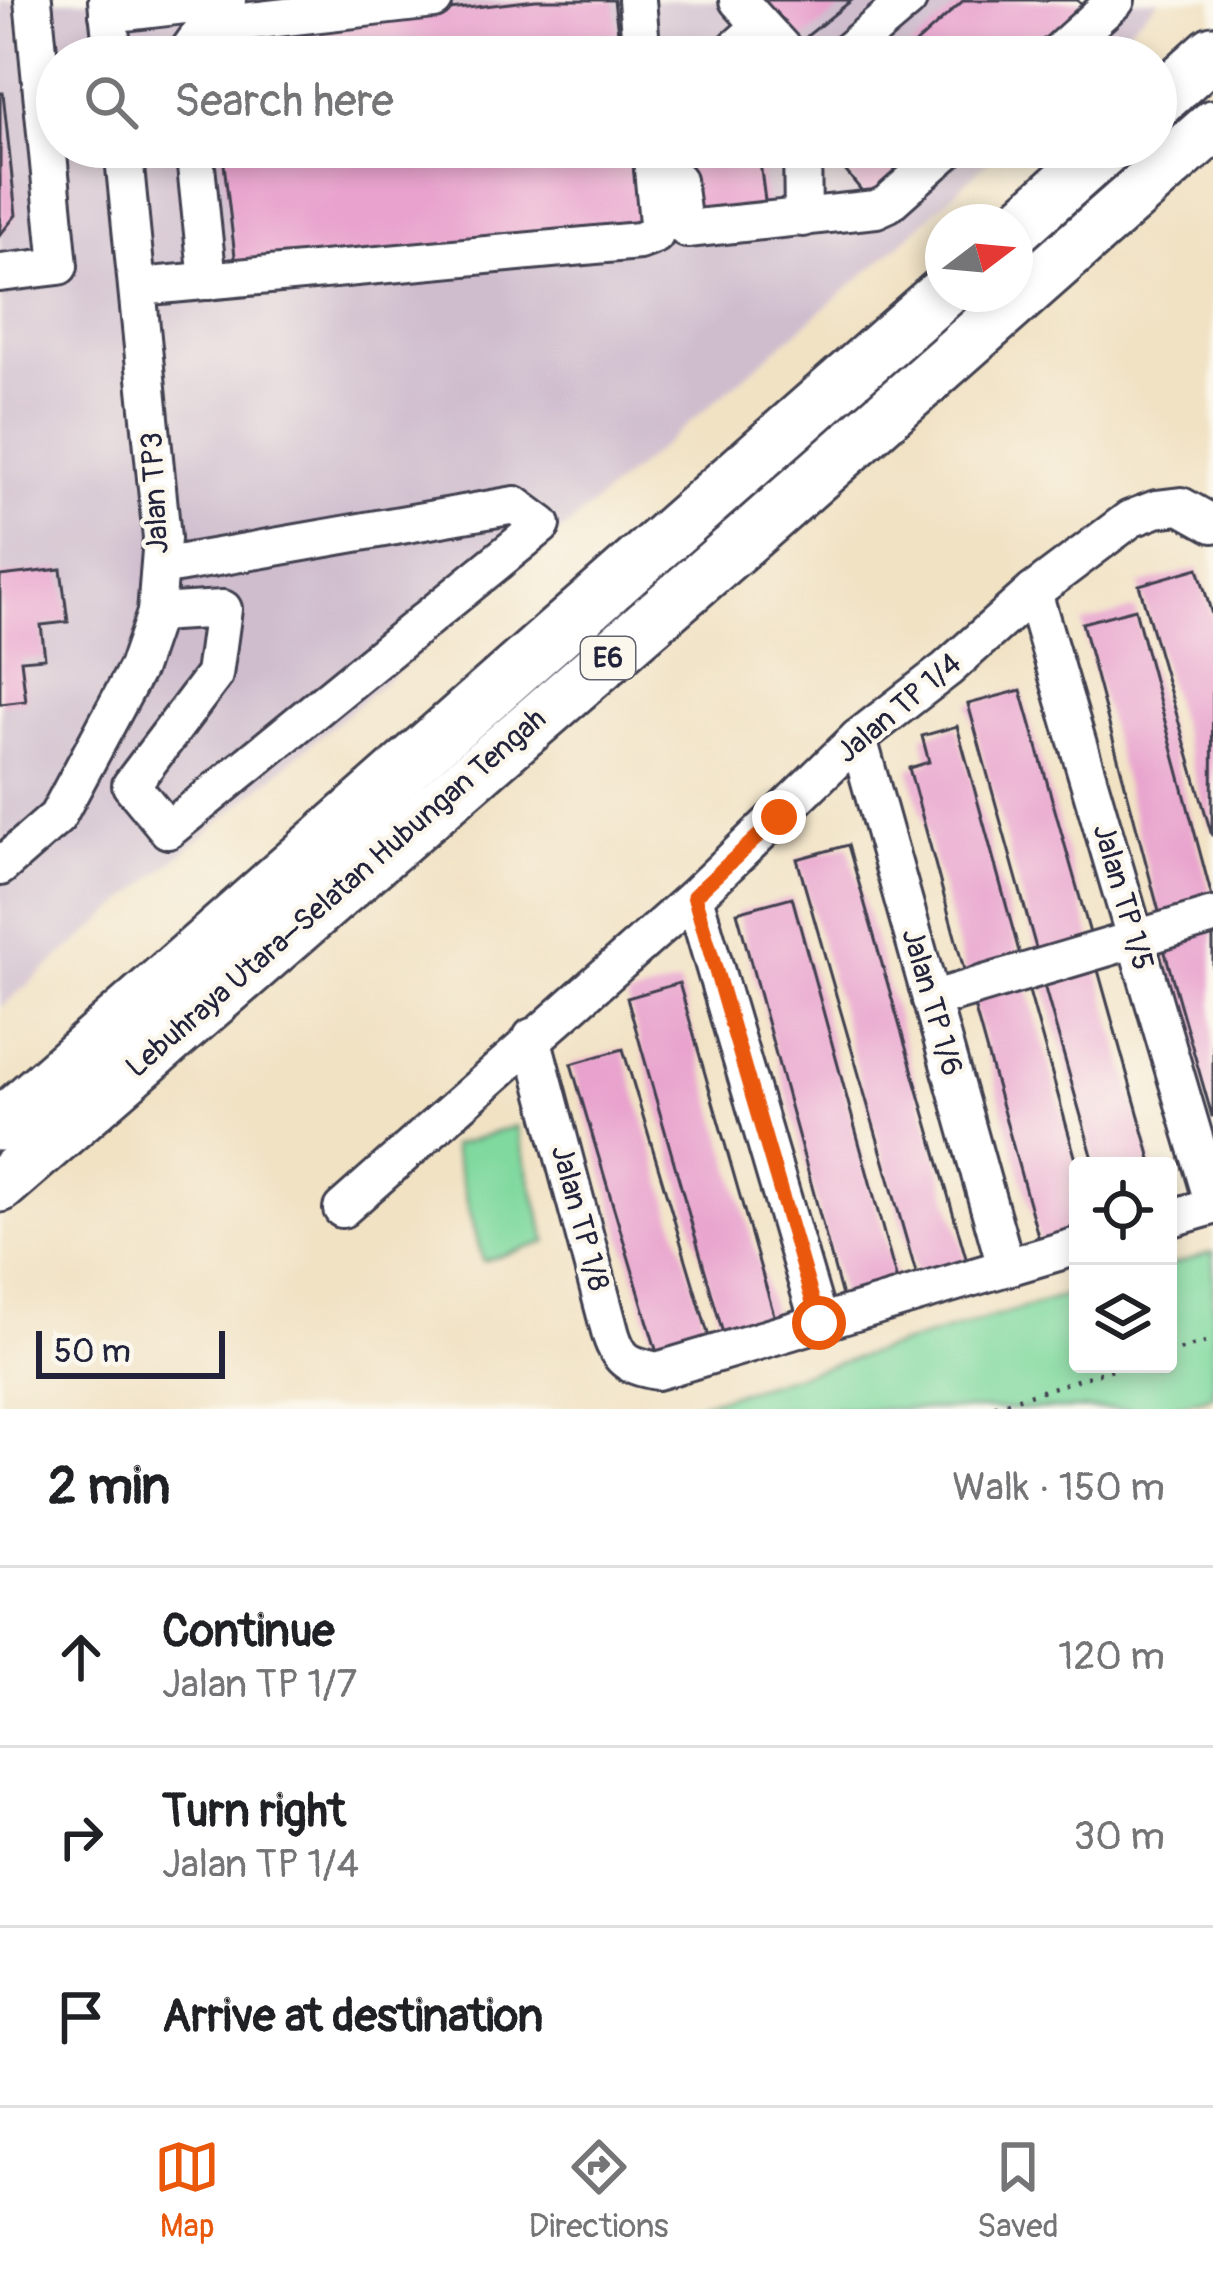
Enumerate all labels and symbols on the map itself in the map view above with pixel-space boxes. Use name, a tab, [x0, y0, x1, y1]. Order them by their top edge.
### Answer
north arrow	[925, 204, 1033, 312]
street label: Jalan TP3	[133, 431, 177, 555]
road number: E6	[581, 637, 635, 679]
street label: Jalan TP 1/4	[829, 645, 969, 771]
street label: Lebuhraya Utara–Selatan Hubungan Tengah	[118, 700, 554, 1086]
route end	[752, 790, 806, 844]
street label: Jalan TP 1/5	[1084, 820, 1162, 974]
street label: Jalan TP 1/6	[893, 924, 971, 1080]
street label: Jalan TP 1/8	[543, 1141, 617, 1295]
route start	[792, 1296, 846, 1350]
scale bar	[36, 1325, 225, 1378]

